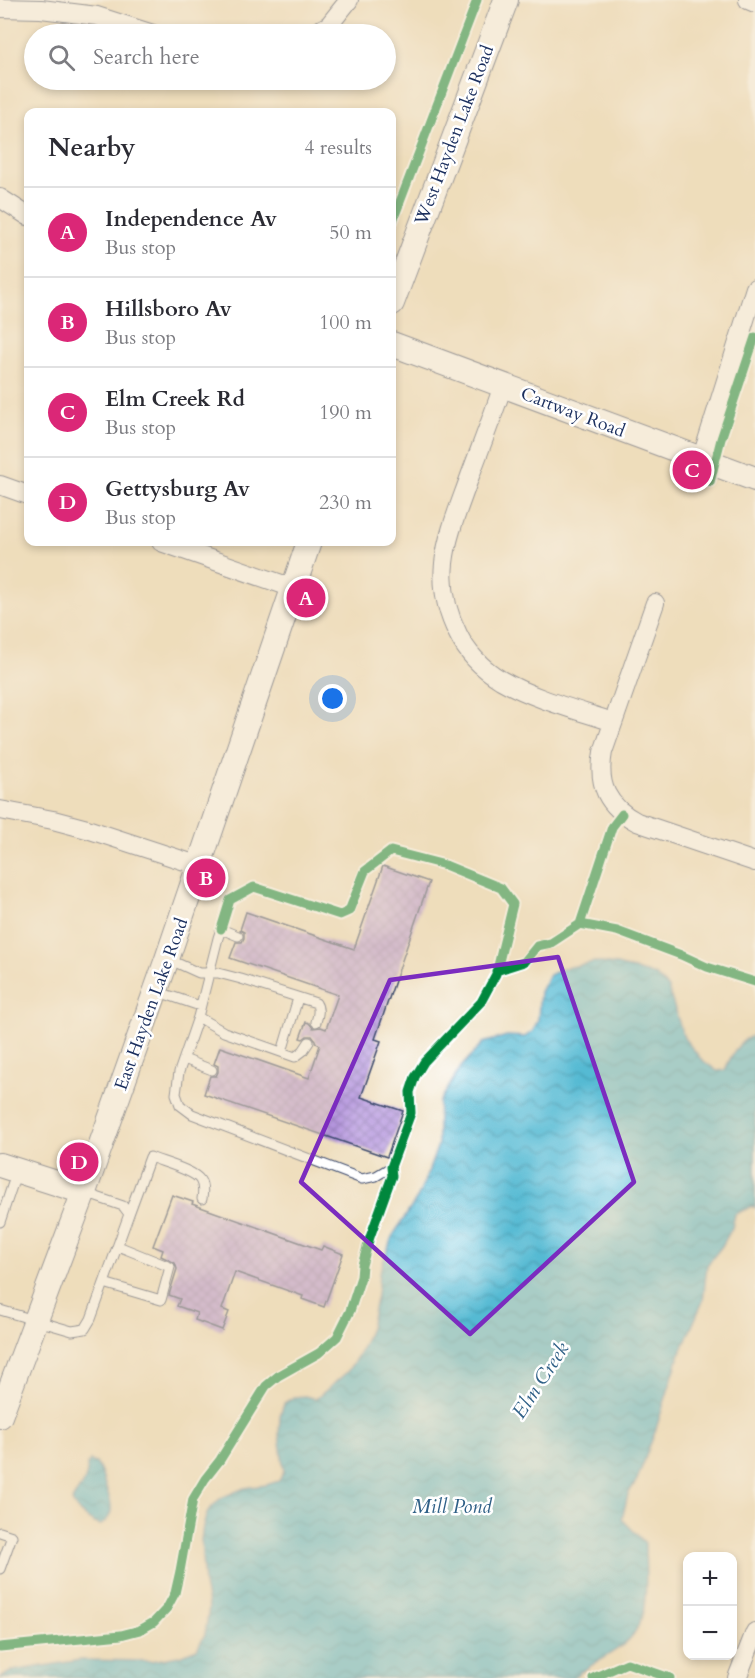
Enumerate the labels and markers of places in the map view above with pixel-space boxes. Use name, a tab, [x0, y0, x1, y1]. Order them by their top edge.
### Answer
pin: C	[672, 448, 712, 492]
pin: A	[286, 576, 326, 620]
pin: B	[186, 856, 226, 900]
pin: D	[60, 1140, 98, 1184]

